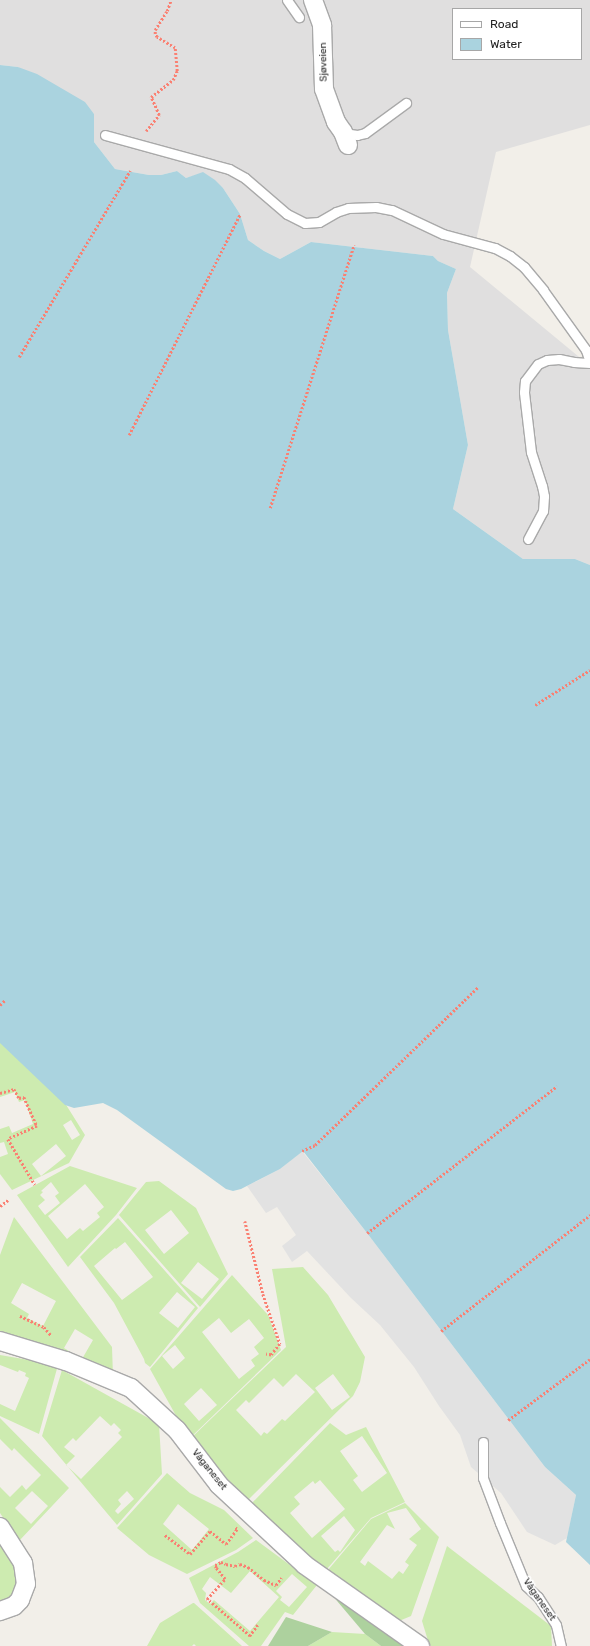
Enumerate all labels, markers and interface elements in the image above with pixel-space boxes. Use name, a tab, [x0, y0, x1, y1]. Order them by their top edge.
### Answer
legend	[452, 8, 582, 60]
text: Road	[490, 17, 518, 31]
text: Water	[490, 37, 522, 51]
street label: Sjøveien	[318, 42, 330, 82]
street label: Våganeset	[189, 1447, 229, 1493]
street label: Våganeset	[520, 1576, 558, 1624]

